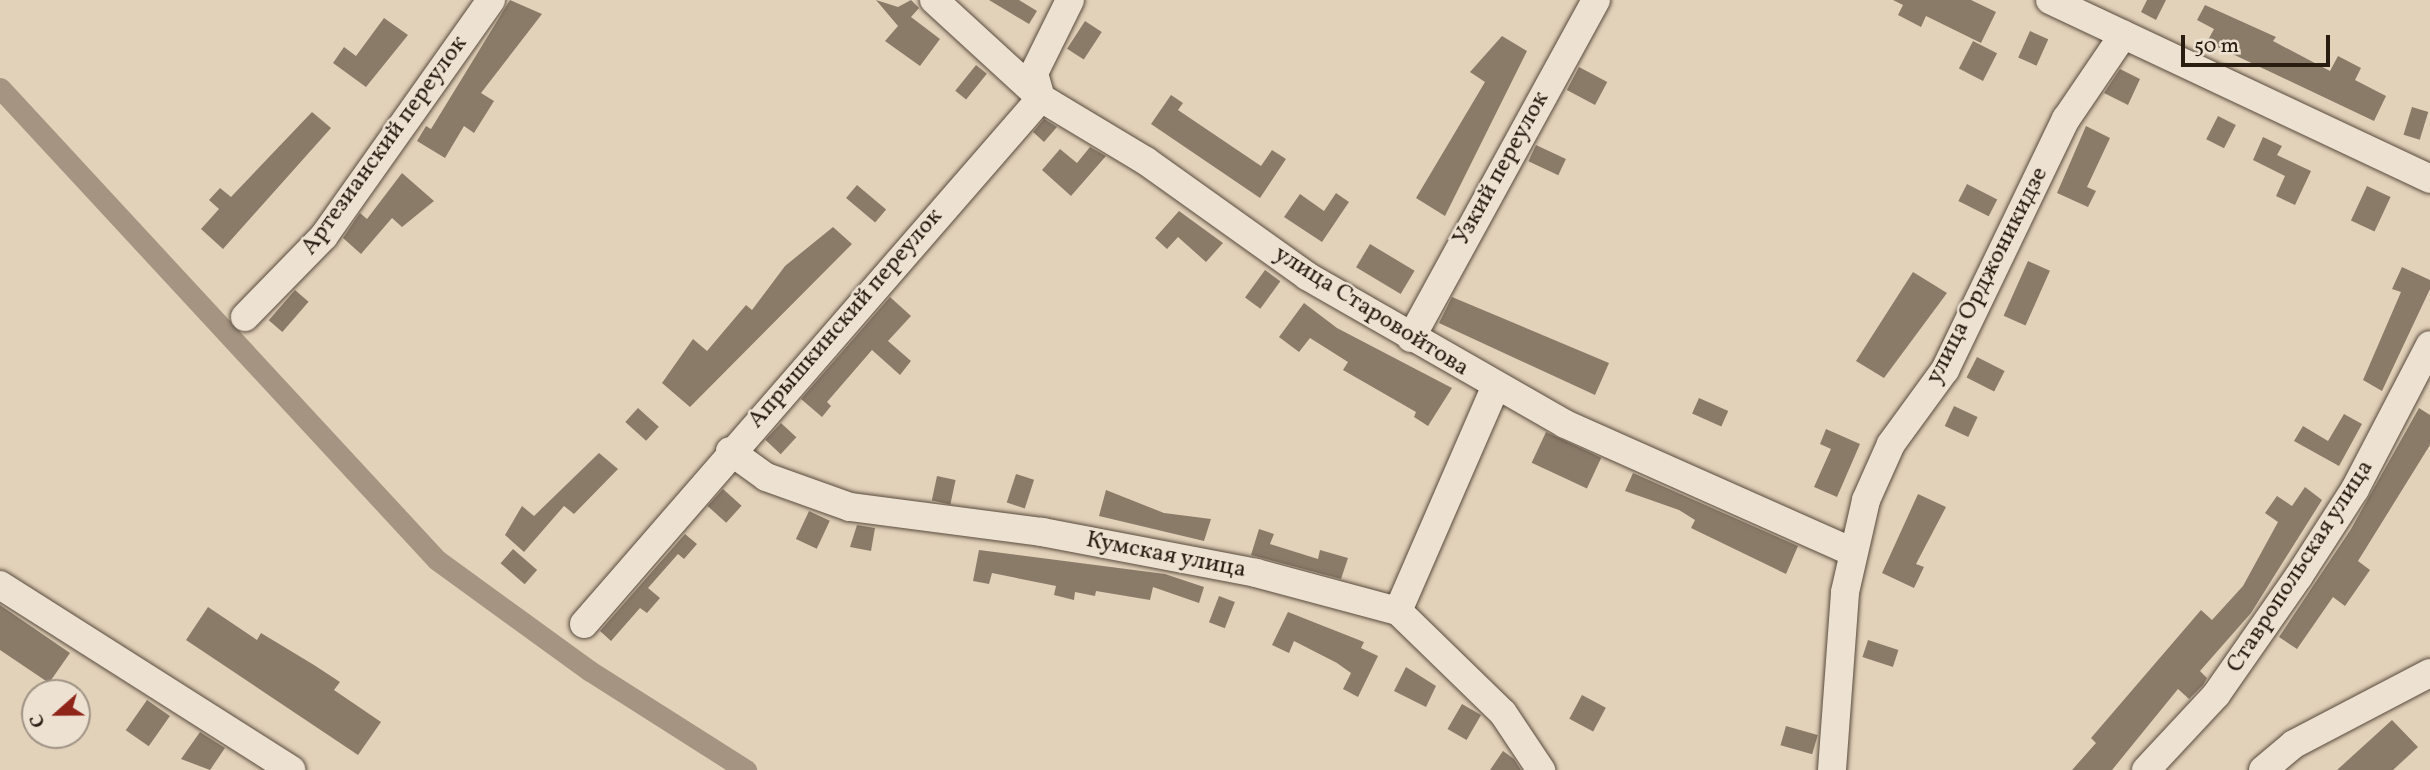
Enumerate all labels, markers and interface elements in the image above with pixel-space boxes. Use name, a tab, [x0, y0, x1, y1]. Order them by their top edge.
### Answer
scale bar	[2185, 21, 2334, 65]
street label: Артезианский переулок	[296, 31, 474, 261]
text: 50 m	[2194, 32, 2239, 61]
street label: Узкий переулок	[1448, 87, 1556, 251]
street label: улица Орджоникидзе	[1921, 163, 2055, 389]
street label: Апрышкинский переулок	[743, 203, 949, 435]
street label: улица Старовойтова	[1268, 240, 1474, 384]
street label: Ставропольская улица	[2221, 455, 2381, 679]
street label: Кумская улица	[1083, 526, 1249, 586]
north arrow	[21, 679, 91, 749]
text: С	[24, 710, 53, 731]

